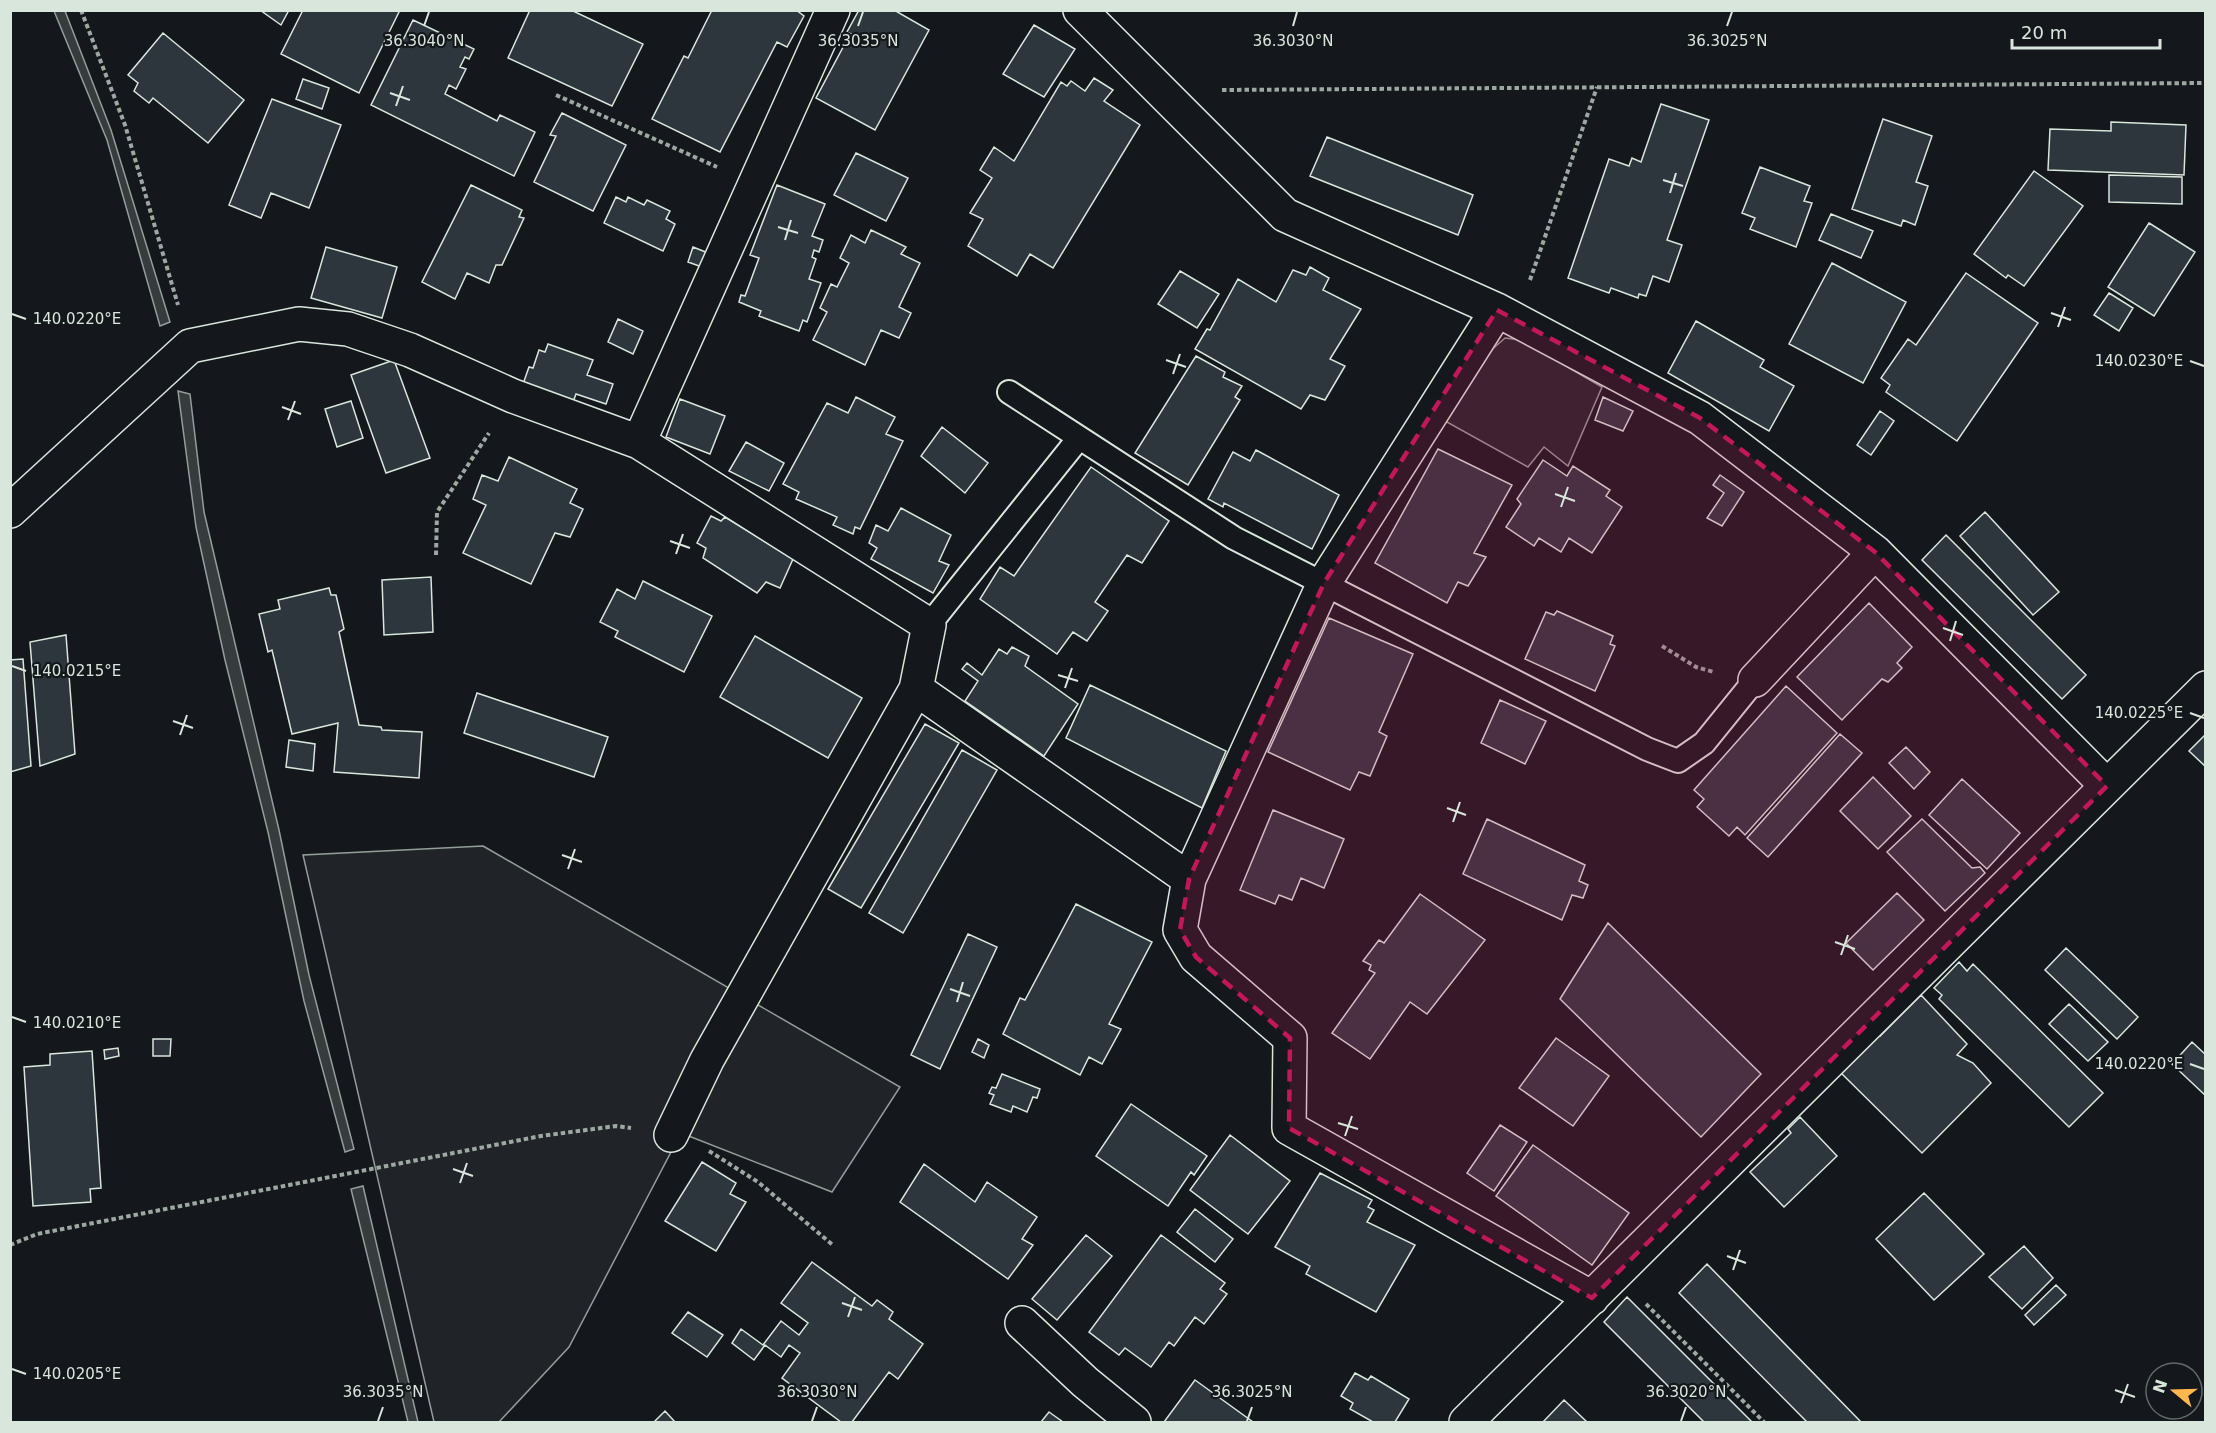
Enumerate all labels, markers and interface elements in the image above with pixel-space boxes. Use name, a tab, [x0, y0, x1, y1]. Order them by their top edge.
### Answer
scale bar	[2012, 12, 2160, 50]
text: 20 m	[2021, 22, 2067, 43]
text: 36.3040°N	[384, 32, 464, 50]
text: 36.3035°N	[818, 32, 898, 50]
text: 36.3030°N	[1253, 32, 1333, 50]
text: 36.3025°N	[1687, 32, 1767, 50]
text: 140.0220°E	[33, 310, 121, 328]
text: 140.0230°E	[2095, 352, 2183, 370]
text: 140.0215°E	[33, 662, 121, 680]
text: 140.0225°E	[2095, 704, 2183, 722]
text: 140.0210°E	[33, 1014, 121, 1032]
text: 140.0220°E	[2095, 1055, 2183, 1073]
north arrow	[2144, 1361, 2204, 1421]
text: 140.0205°E	[33, 1365, 121, 1383]
text: N	[2149, 1377, 2171, 1396]
text: 36.3035°N	[343, 1383, 423, 1401]
text: 36.3030°N	[777, 1383, 857, 1401]
text: 36.3025°N	[1212, 1383, 1292, 1401]
text: 36.3020°N	[1646, 1383, 1726, 1401]

